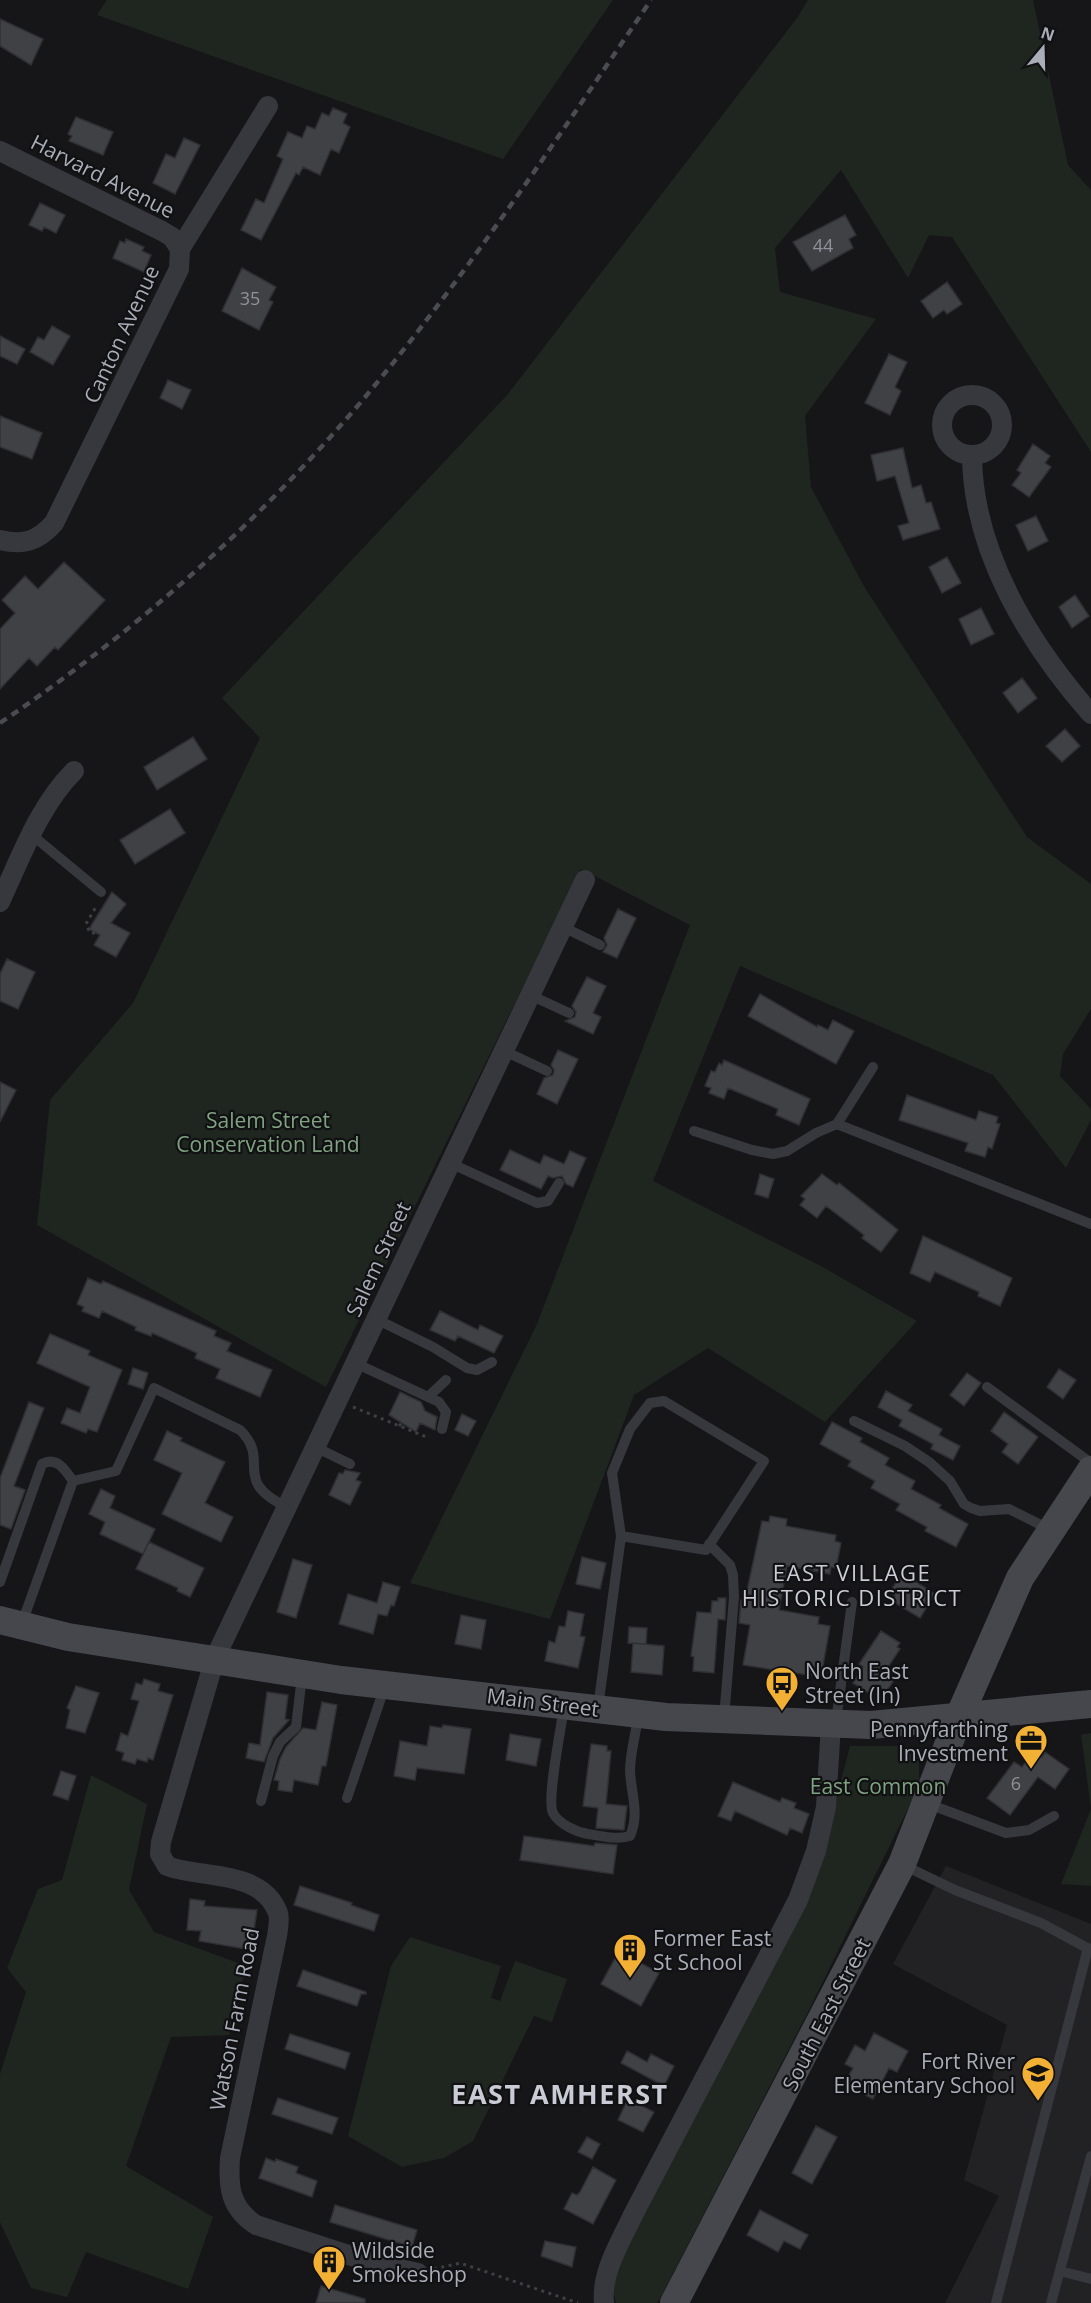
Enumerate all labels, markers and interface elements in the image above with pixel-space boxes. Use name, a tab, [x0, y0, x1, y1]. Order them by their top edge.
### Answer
north arrow	[1013, 18, 1073, 78]
text: N	[1038, 21, 1058, 46]
street label: Harvard Avenue	[26, 128, 180, 224]
house number: 44	[813, 233, 833, 257]
street label: Canton Avenue	[77, 260, 165, 408]
house number: 35	[240, 286, 260, 310]
park label: Salem Street Conservation Land	[176, 1106, 360, 1158]
street label: Salem Street	[339, 1197, 417, 1321]
district label: EAST VILLAGE HISTORIC DISTRICT	[742, 1557, 962, 1612]
place label: North East Street (In)	[805, 1657, 909, 1709]
bus stop icon: North East Street (In)	[764, 1665, 800, 1712]
street label: Main Street	[485, 1681, 601, 1723]
place label: Pennyfarthing Investment	[870, 1715, 1008, 1767]
office icon: Pennyfarthing Investment	[1013, 1723, 1049, 1770]
house number: 6	[1011, 1771, 1021, 1795]
park label: East Common	[810, 1772, 946, 1800]
place label: Former East St School	[653, 1924, 771, 1976]
street label: Watson Farm Road	[203, 1925, 265, 2113]
building icon: Former East St School	[612, 1932, 648, 1979]
street label: South East Street	[775, 1933, 877, 2095]
place label: Fort River Elementary School	[833, 2047, 1015, 2099]
school or university icon: Fort River Elementary School	[1020, 2055, 1056, 2102]
district label: EAST AMHERST	[451, 2075, 669, 2112]
place label: Wildside Smokeshop	[352, 2236, 467, 2288]
building icon: Wildside Smokeshop	[311, 2244, 347, 2291]

